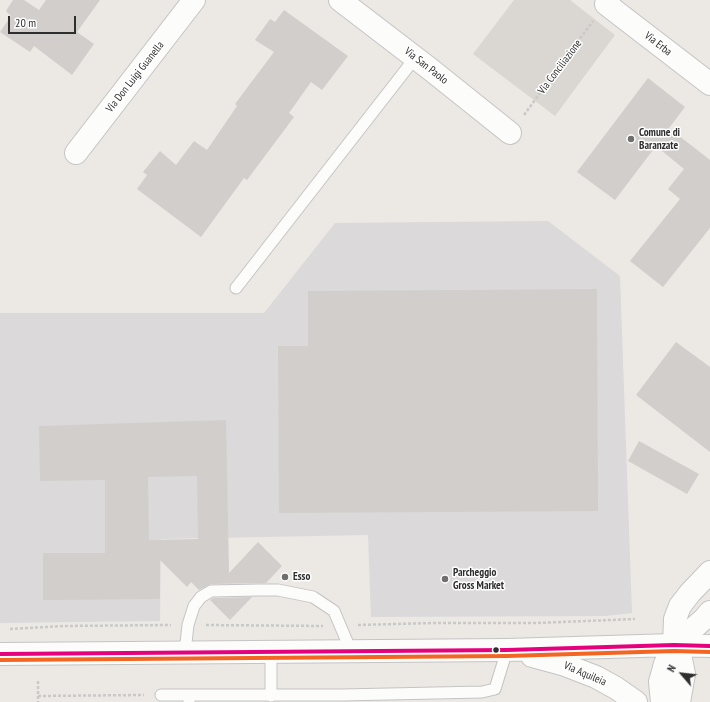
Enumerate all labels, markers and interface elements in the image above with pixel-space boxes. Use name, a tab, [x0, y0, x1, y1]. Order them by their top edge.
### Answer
scale bar	[10, 8, 78, 34]
text: 20 m	[15, 15, 36, 30]
street label: Via Erba	[642, 29, 674, 59]
street label: Via Conciliazione	[535, 37, 585, 97]
street label: Via Don Luigi Guanella	[103, 39, 167, 115]
street label: Via San Paolo	[402, 45, 450, 87]
place label: Comune di Baranzate	[639, 126, 680, 152]
marker: Comune di Baranzate	[626, 134, 636, 144]
place label: Parcheggio Gross Market	[453, 566, 504, 592]
place label: Esso	[293, 570, 310, 584]
marker: Esso	[280, 572, 290, 582]
marker: Parcheggio Gross Market	[440, 574, 450, 584]
unlabelled marker	[491, 645, 501, 655]
north arrow	[662, 654, 702, 694]
street label: Via Aquileia	[562, 659, 608, 689]
text: N	[664, 662, 679, 674]

